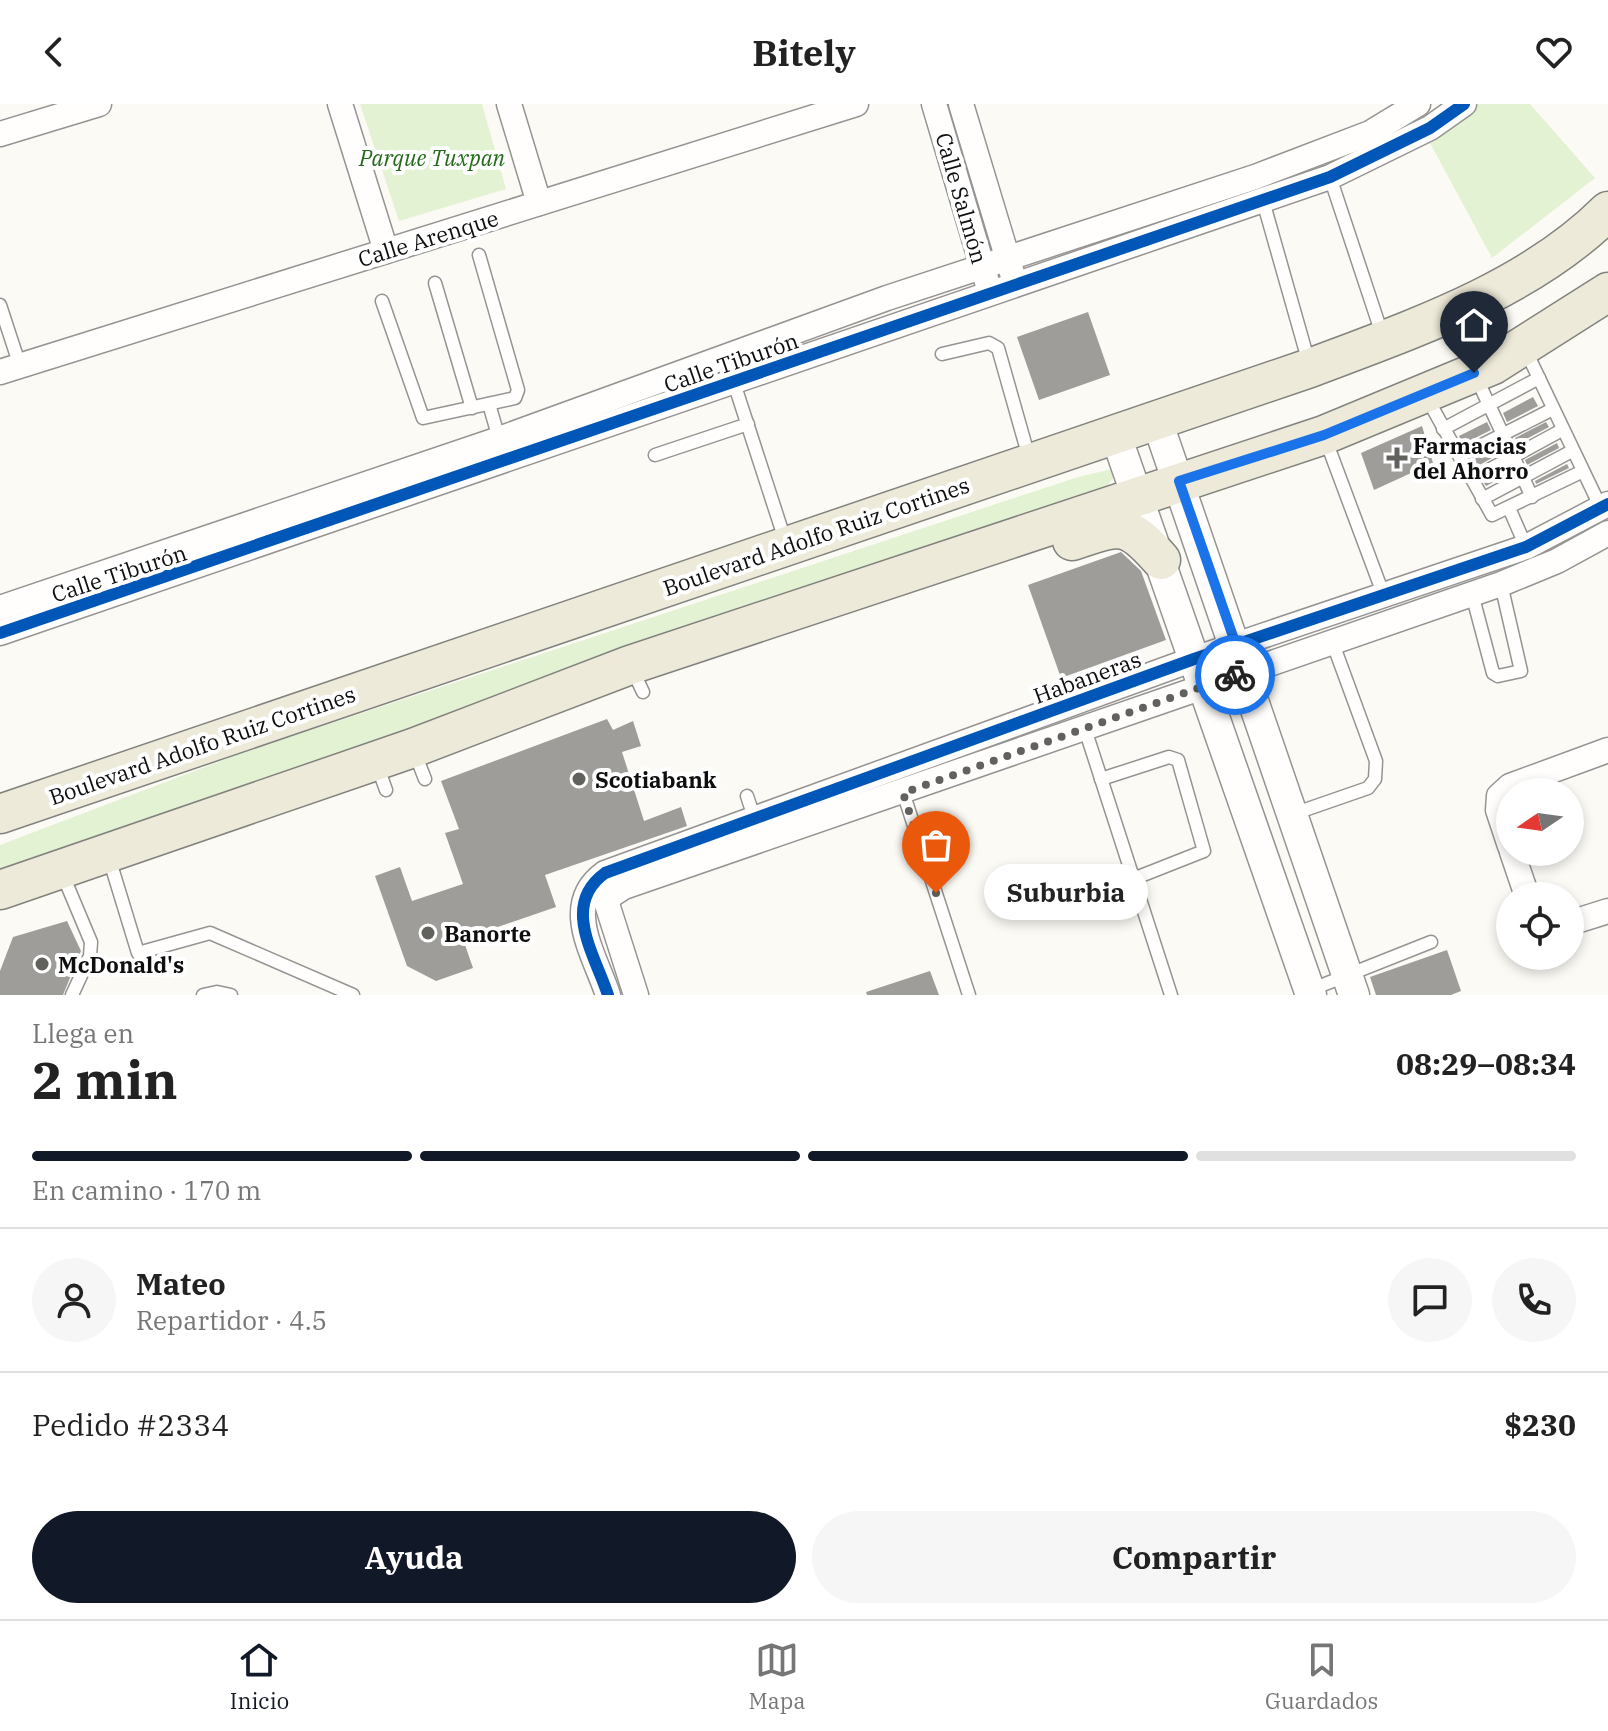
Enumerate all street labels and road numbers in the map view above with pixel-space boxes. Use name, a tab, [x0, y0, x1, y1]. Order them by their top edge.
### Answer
street label: Calle Salmón	[929, 129, 995, 267]
street label: Calle Arenque	[354, 203, 502, 273]
street label: Calle Tiburón	[660, 325, 802, 399]
street label: Boulevard Adolfo Ruiz Cortines	[659, 470, 973, 602]
street label: Calle Tiburón	[48, 538, 190, 608]
street label: Habaneras	[1029, 644, 1145, 710]
street label: Boulevard Adolfo Ruiz Cortines	[45, 679, 359, 811]

